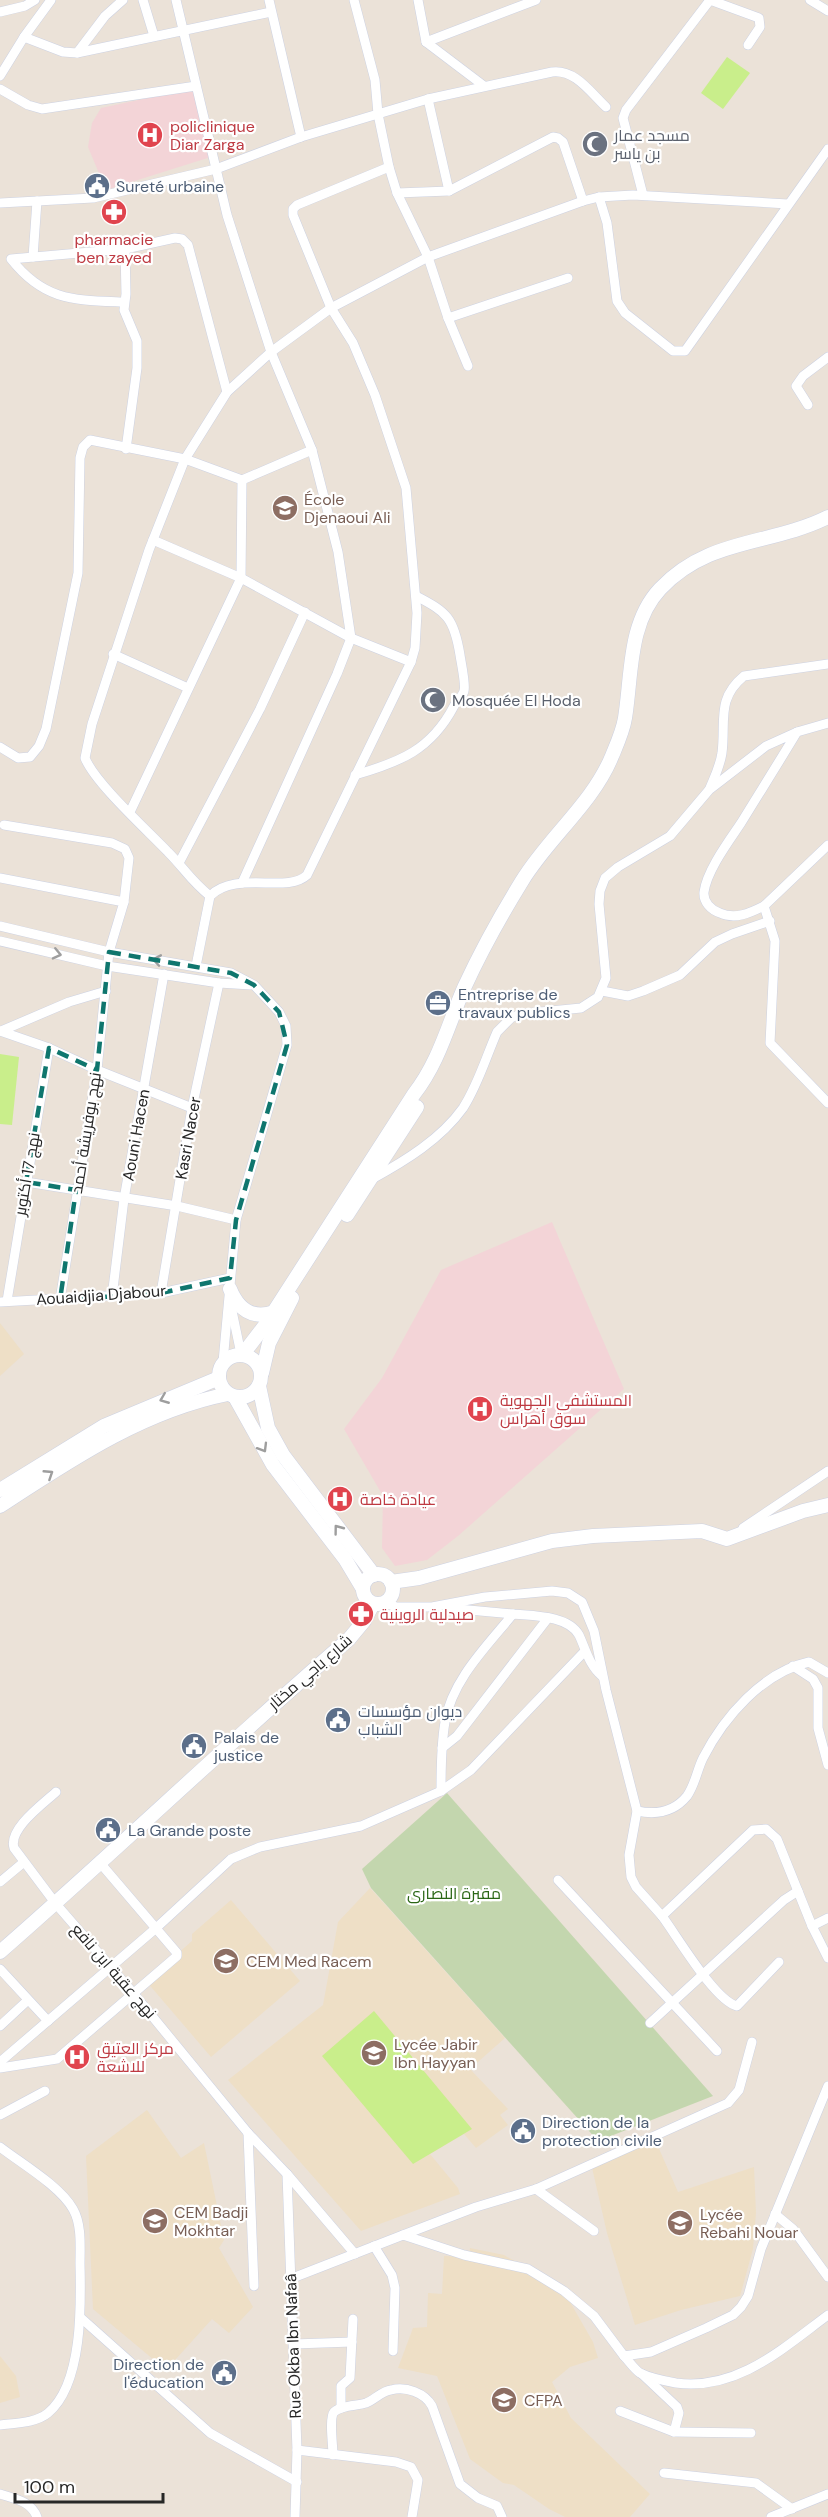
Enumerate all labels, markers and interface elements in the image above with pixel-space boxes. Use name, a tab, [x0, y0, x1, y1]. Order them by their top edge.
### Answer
place label: policlinique Diar Zarga	[170, 116, 255, 155]
hospital icon: policlinique Diar Zarga	[135, 120, 165, 150]
place label: مسجد عمار بن ياسر	[613, 125, 690, 164]
mosque icon: مسجد عمار بن ياسر	[580, 129, 610, 159]
public building icon: Sureté urbaine	[82, 171, 112, 201]
place label: Sureté urbaine	[116, 176, 224, 197]
pharmacy icon: pharmacie ben zayed	[99, 197, 129, 227]
place label: pharmacie ben zayed	[75, 229, 153, 268]
place label: École Djenaoui Ali	[304, 489, 391, 528]
school or university icon: École Djenaoui Ali	[270, 493, 300, 523]
mosque icon: Mosquée El Hoda	[418, 685, 448, 715]
place label: Mosquée El Hoda	[452, 690, 581, 711]
one-way arrow	[52, 946, 62, 959]
one-way arrow	[153, 955, 162, 967]
place label: Entreprise de travaux publics	[458, 984, 570, 1023]
office icon: Entreprise de travaux publics	[423, 988, 453, 1018]
street label: نهج بوفريشة أحمد	[66, 1071, 107, 1195]
street label: Aouni Hacen	[118, 1087, 154, 1183]
street label: Kasri Nacer	[170, 1095, 206, 1181]
street label: نهج 17 أكتوبر	[9, 1131, 46, 1218]
street label: Aouaidjia Djabour	[35, 1280, 167, 1310]
place label: المستشفى الجهوية سوق أهراس	[500, 1390, 632, 1429]
one-way arrow	[159, 1392, 170, 1404]
hospital icon: المستشفى الجهوية سوق أهراس	[465, 1394, 495, 1424]
one-way arrow	[255, 1442, 267, 1452]
one-way arrow	[43, 1469, 53, 1481]
hospital icon: عيادة خاصة	[325, 1484, 355, 1514]
place label: عيادة خاصة	[360, 1489, 436, 1510]
one-way arrow	[334, 1525, 345, 1536]
pharmacy icon: صيدلية الروينية	[346, 1599, 376, 1629]
place label: صيدلية الروينية	[380, 1604, 474, 1625]
street label: شارع باجي مختار	[263, 1630, 359, 1717]
place label: ديوان مؤسسات الشباب	[358, 1701, 462, 1740]
public building icon: ديوان مؤسسات الشباب	[323, 1705, 353, 1735]
place label: Palais de justice	[213, 1727, 279, 1766]
public building icon: Palais de justice	[179, 1731, 209, 1761]
public building icon: La Grande poste	[93, 1815, 123, 1845]
place label: La Grande poste	[128, 1820, 251, 1841]
park label: مقبرة النصارى	[407, 1883, 501, 1904]
street label: نهج عقبة ابن نافع	[66, 1919, 161, 2024]
school or university icon: CEM Med Racem	[211, 1946, 241, 1976]
place label: CEM Med Racem	[246, 1951, 372, 1972]
place label: Lycée Jabir Ibn Hayyan	[394, 2034, 478, 2073]
place label: مركز العتيق للاشعة	[97, 2038, 174, 2077]
school or university icon: Lycée Jabir Ibn Hayyan	[359, 2038, 389, 2068]
hospital icon: مركز العتيق للاشعة	[62, 2042, 92, 2072]
place label: Direction de la protection civile	[542, 2112, 662, 2151]
public building icon: Direction de la protection civile	[508, 2116, 538, 2146]
place label: CEM Badji Mokhtar	[174, 2202, 248, 2241]
place label: Lycée Rebahi Nouar	[700, 2204, 799, 2243]
school or university icon: CEM Badji Mokhtar	[140, 2206, 170, 2236]
school or university icon: Lycée Rebahi Nouar	[665, 2208, 695, 2238]
street label: Rue Okba Ibn Nafaâ	[280, 2273, 306, 2419]
place label: Direction de l'éducation	[113, 2354, 204, 2393]
public building icon: Direction de l'éducation	[209, 2358, 239, 2388]
school or university icon: CFPA	[489, 2385, 519, 2415]
place label: CFPA	[524, 2390, 563, 2411]
scale bar	[15, 2466, 164, 2504]
text: 100 m	[24, 2475, 75, 2499]

